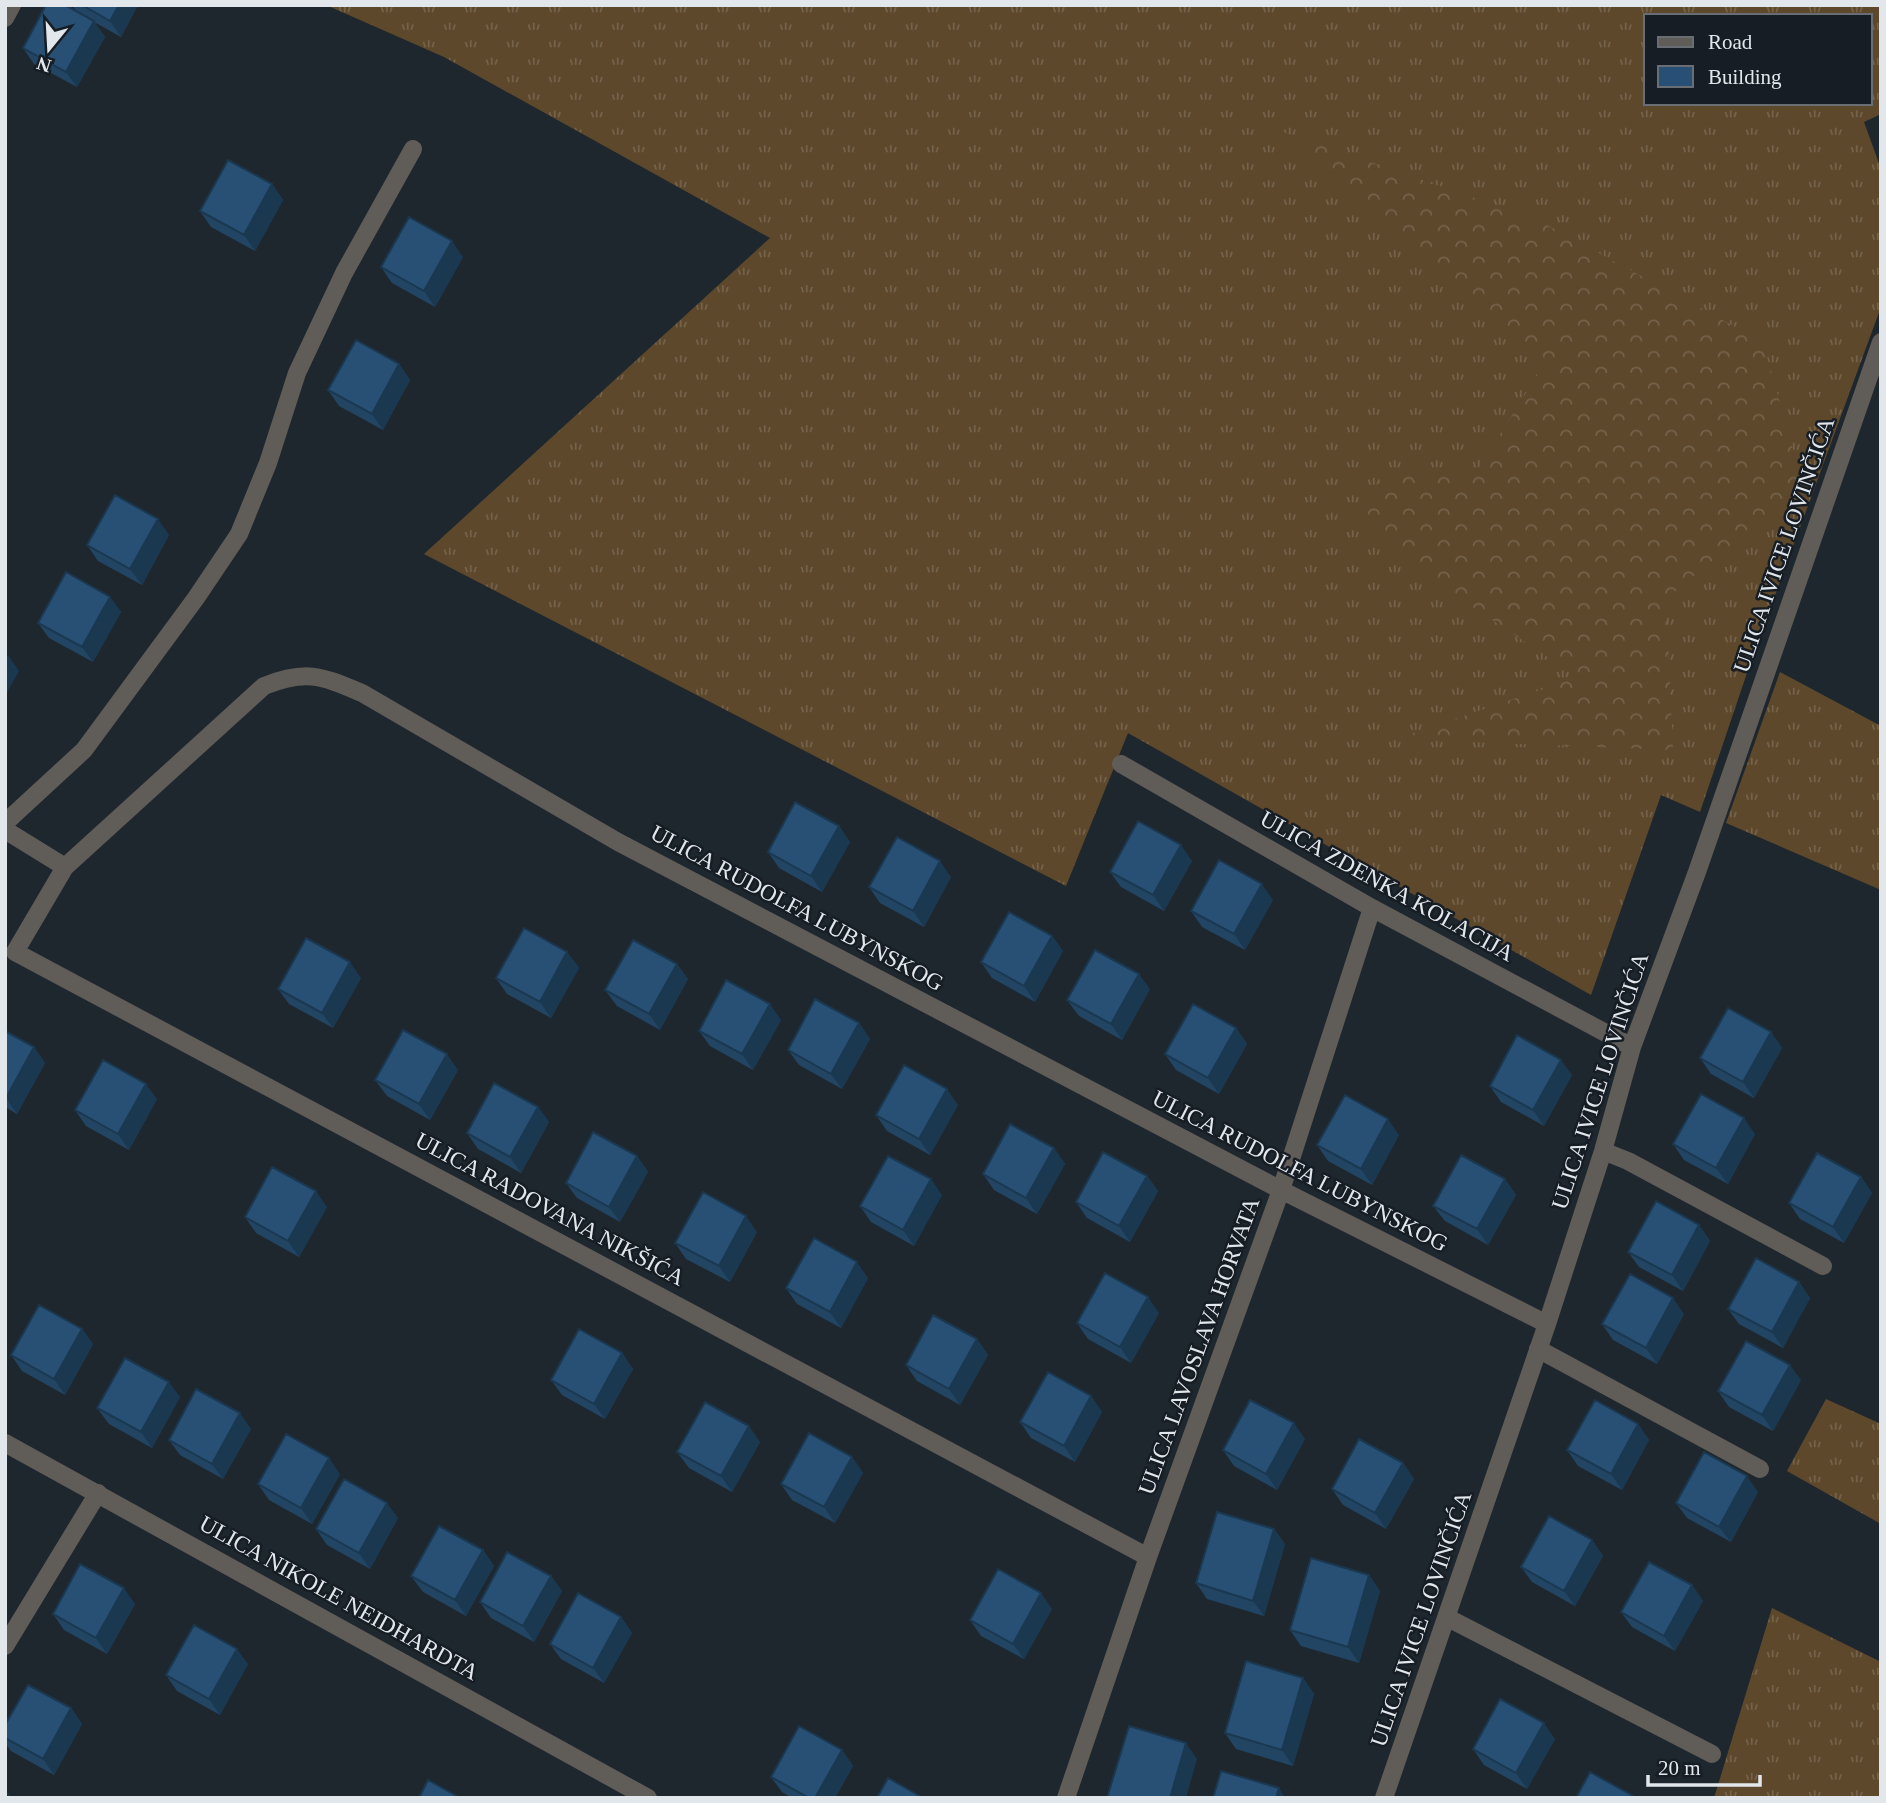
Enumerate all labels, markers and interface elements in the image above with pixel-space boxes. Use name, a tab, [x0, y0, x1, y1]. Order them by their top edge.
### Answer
north arrow	[14, 14, 84, 84]
legend	[1644, 14, 1872, 105]
text: Road	[1708, 30, 1753, 54]
text: N	[34, 53, 54, 77]
text: Building	[1708, 65, 1782, 89]
street label: ULICA IVICE LOVINČIĆA	[1728, 413, 1840, 676]
street label: ULICA ZDENKA KOLACIJA	[1256, 806, 1519, 966]
street label: ULICA RUDOLFA LUBYNSKOG	[646, 820, 948, 996]
street label: ULICA IVICE LOVINČIĆA	[1546, 949, 1653, 1212]
street label: ULICA RUDOLFA LUBYNSKOG	[1148, 1085, 1452, 1257]
street label: ULICA RADOVANA NIKŠIĆA	[411, 1126, 690, 1291]
street label: ULICA LAVOSLAVA HORVATA	[1134, 1194, 1265, 1498]
street label: ULICA IVICE LOVINČIĆA	[1365, 1487, 1477, 1750]
street label: ULICA NIKOLE NEIDHARDTA	[195, 1511, 483, 1685]
scale bar	[1648, 1744, 1760, 1788]
text: 20 m	[1658, 1756, 1701, 1780]

